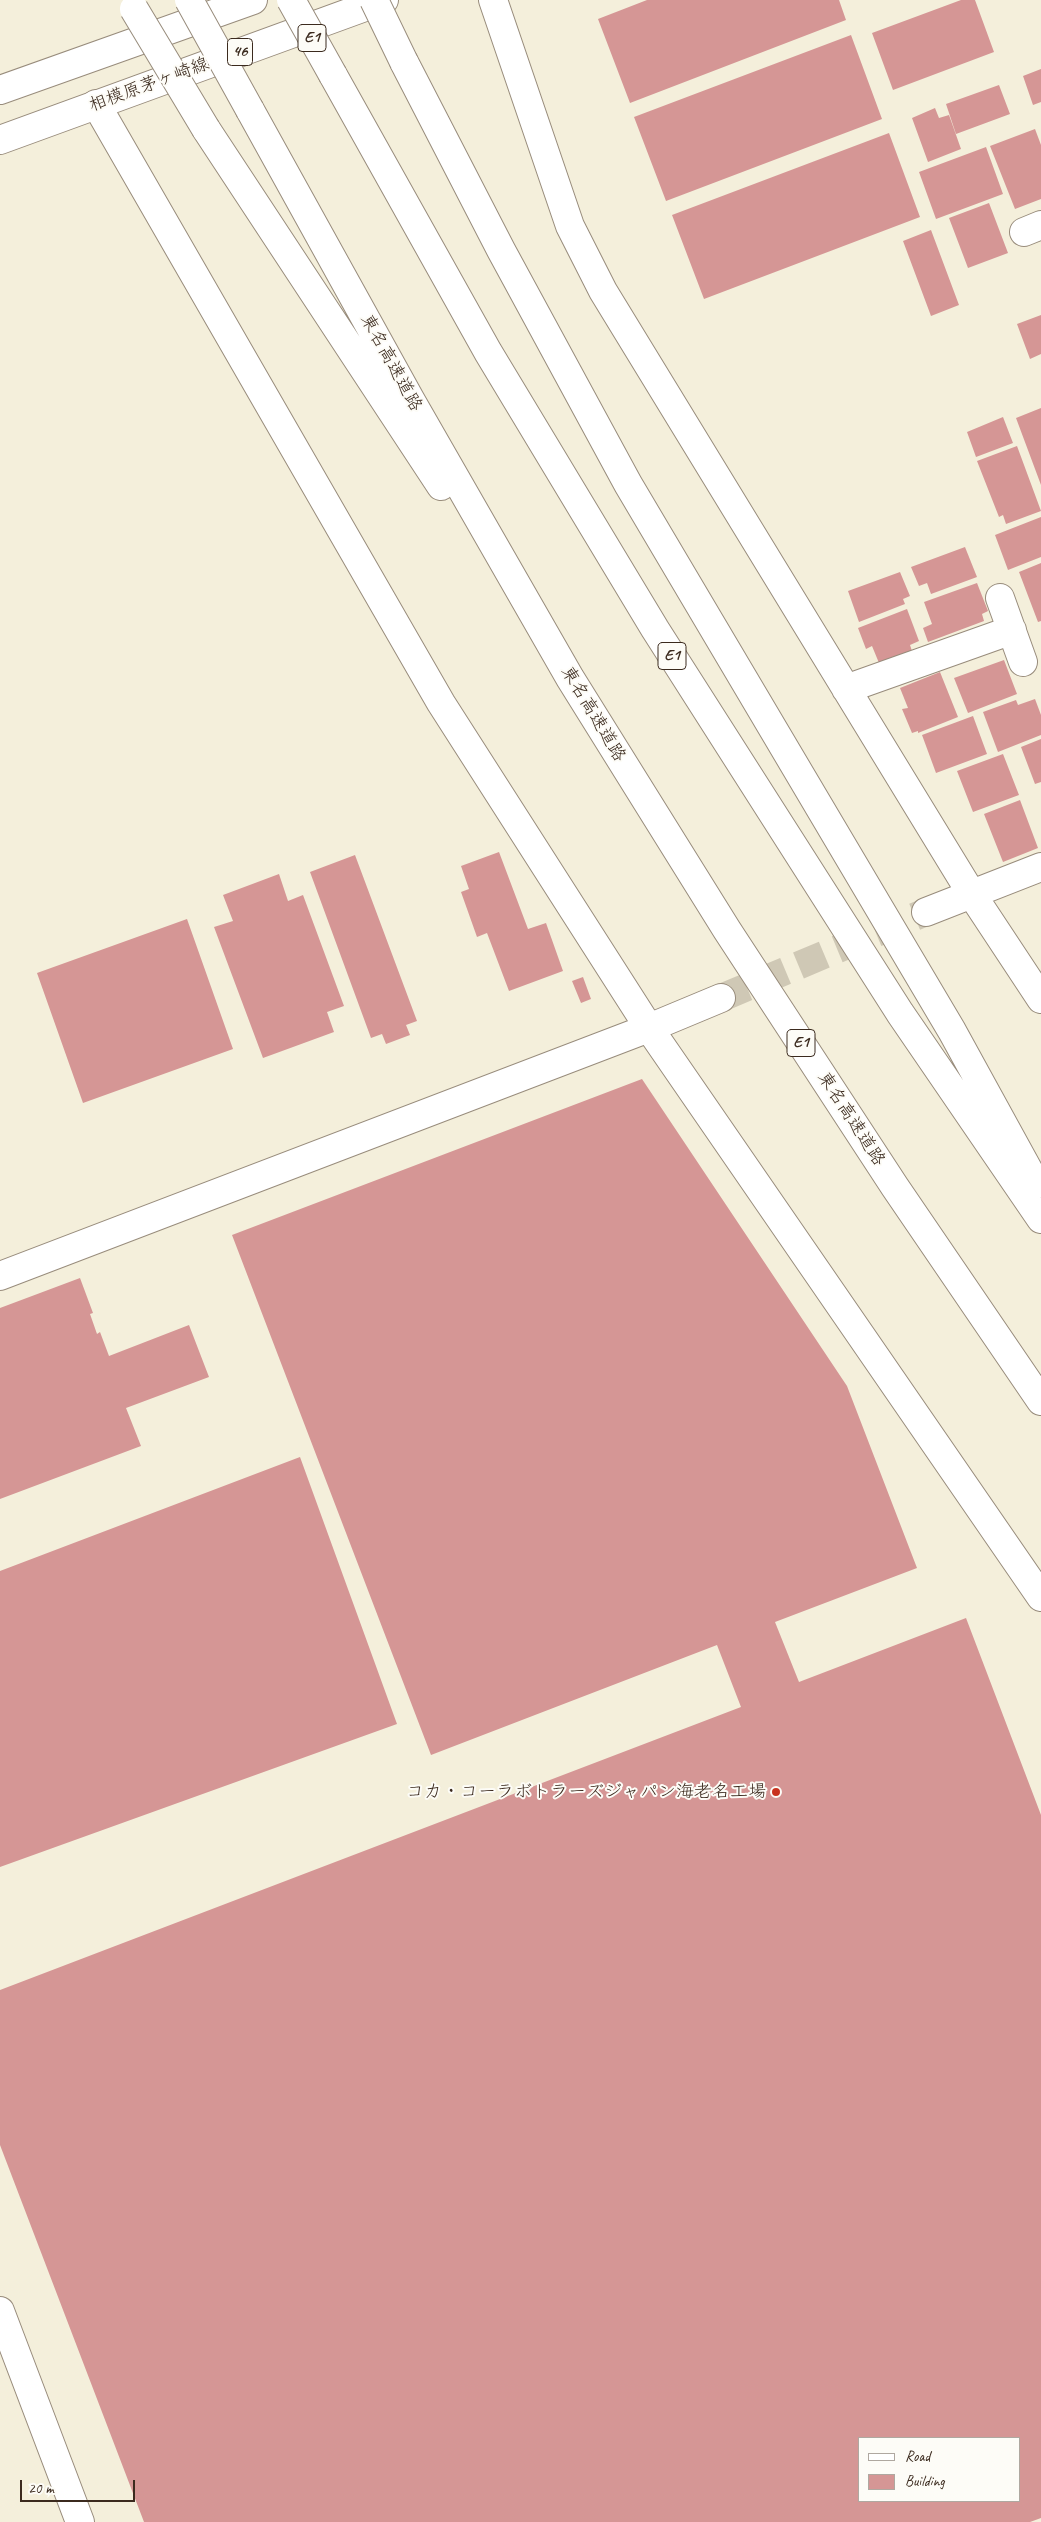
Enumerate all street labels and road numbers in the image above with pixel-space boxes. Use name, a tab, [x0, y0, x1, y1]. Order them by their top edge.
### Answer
road number: E1	[298, 24, 326, 52]
road number: 46	[228, 38, 252, 66]
street label: 相模原茅ヶ崎線	[86, 53, 212, 117]
street label: 東名高速道路	[355, 311, 427, 415]
road number: E1	[658, 642, 686, 669]
street label: 東名高速道路	[556, 662, 630, 766]
road number: E1	[787, 1030, 815, 1056]
street label: 東名高速道路	[813, 1068, 889, 1170]

